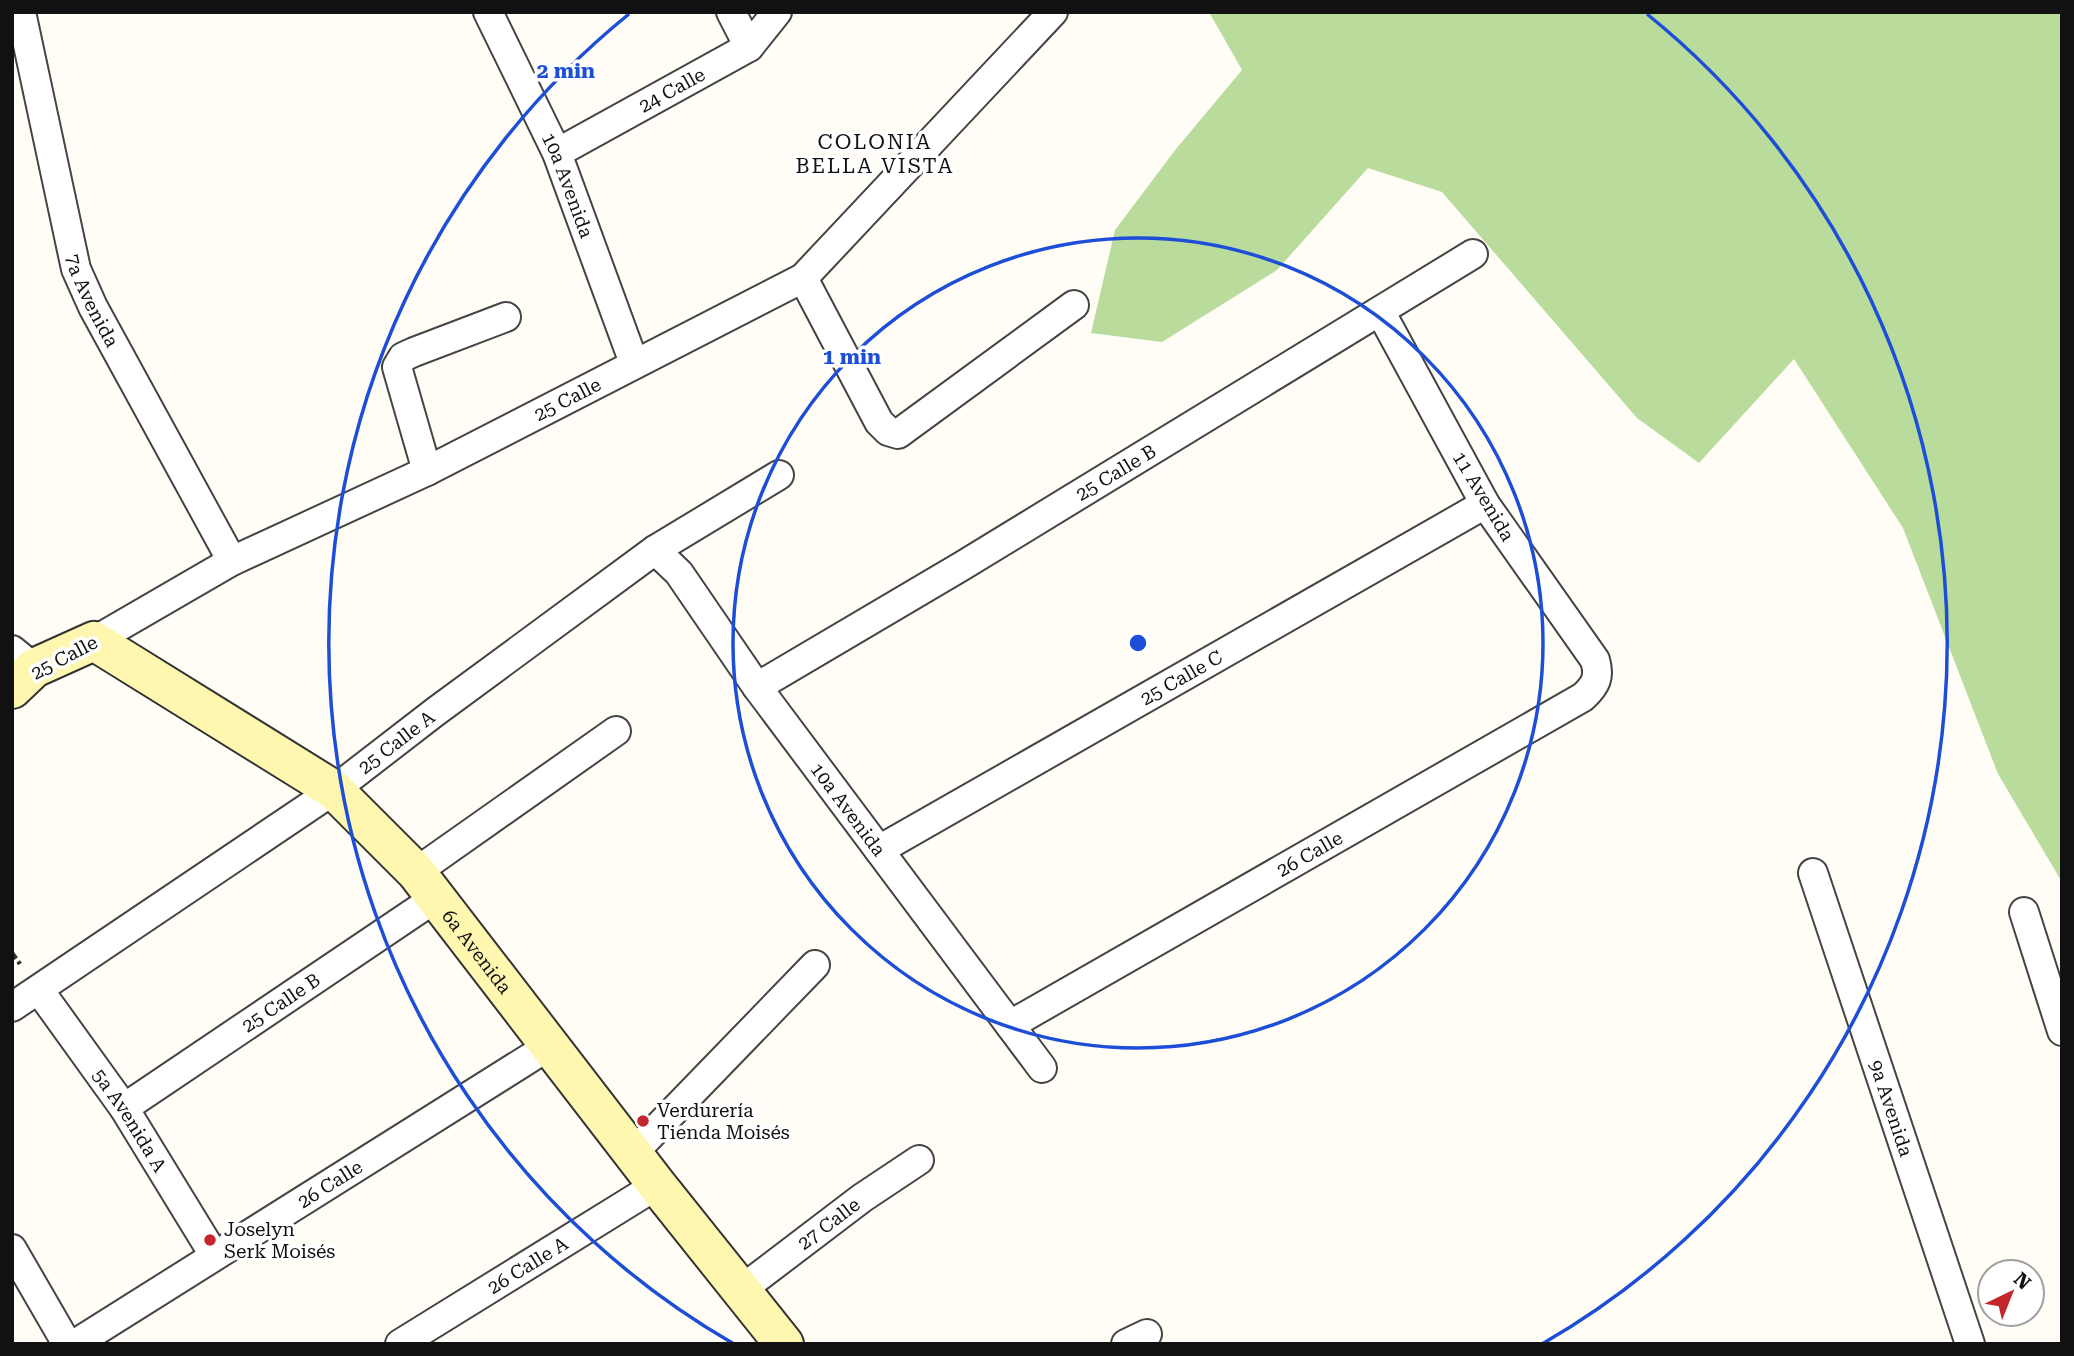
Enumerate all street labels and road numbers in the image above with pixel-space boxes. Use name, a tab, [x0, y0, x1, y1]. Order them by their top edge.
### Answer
street label: 24 Calle	[635, 63, 709, 118]
street label: 10a Avenida	[537, 129, 598, 242]
street label: 7a Avenida	[61, 252, 124, 352]
street label: 25 Calle	[530, 373, 605, 426]
street label: 25 Calle B	[1072, 439, 1160, 506]
street label: 11 Avenida	[1448, 447, 1520, 546]
street label: 25 Calle	[27, 630, 102, 685]
street label: 25 Calle C	[1136, 645, 1227, 710]
street label: 25 Calle A	[354, 705, 440, 779]
street label: 10a Avenida	[806, 758, 891, 861]
street label: 26 Calle	[1273, 826, 1347, 882]
street label: 6a Avenida	[437, 905, 517, 999]
street label: 25 Calle B	[237, 968, 325, 1037]
street label: 9a Avenida	[1864, 1057, 1918, 1160]
street label: 5a Avenida A	[88, 1065, 172, 1177]
street label: 26 Calle	[293, 1155, 367, 1213]
street label: 27 Calle	[793, 1193, 865, 1255]
street label: 26 Calle A	[483, 1232, 573, 1299]

